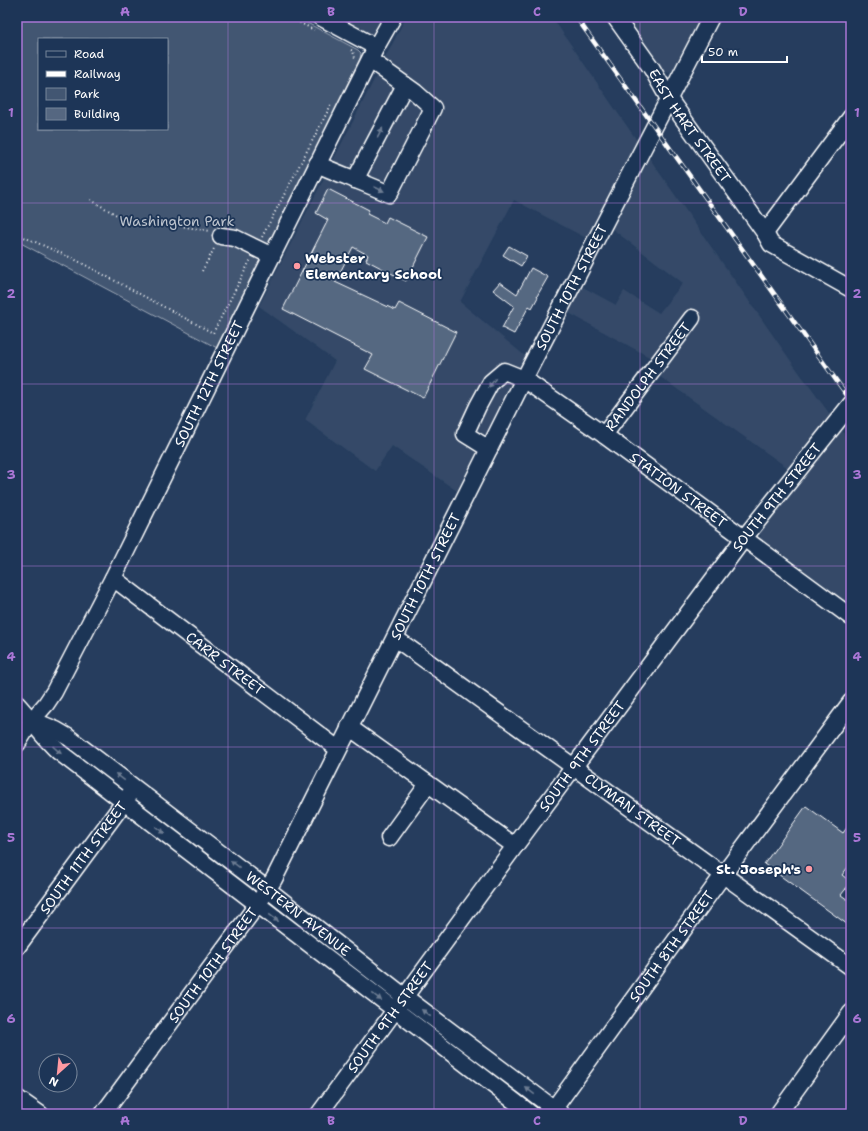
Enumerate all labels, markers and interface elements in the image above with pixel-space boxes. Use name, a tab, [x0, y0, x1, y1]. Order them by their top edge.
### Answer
text: A	[120, 3, 130, 20]
text: B	[327, 3, 335, 20]
text: C	[533, 3, 541, 20]
text: D	[738, 3, 748, 20]
legend	[38, 38, 168, 130]
scale bar	[702, 38, 787, 64]
text: 50 m	[708, 44, 738, 60]
text: Road	[74, 46, 105, 62]
text: Railway	[74, 66, 121, 82]
street label: EAST HART STREET	[645, 66, 735, 186]
text: Park	[74, 86, 100, 102]
text: 1	[8, 104, 14, 121]
text: 1	[854, 104, 860, 121]
text: Building	[74, 106, 120, 122]
one-way arrow	[377, 127, 383, 138]
one-way arrow	[374, 186, 385, 192]
park label: Washington Park	[119, 212, 235, 230]
street label: SOUTH 10TH STREET	[531, 221, 612, 353]
place label: Webster Elementary School	[305, 249, 442, 283]
marker: Webster Elementary School	[292, 261, 302, 271]
text: 2	[6, 285, 16, 302]
text: 2	[852, 285, 862, 302]
street label: SOUTH 12TH STREET	[170, 317, 248, 450]
street label: RANDOLPH STREET	[601, 318, 695, 435]
one-way arrow	[487, 378, 496, 389]
street label: SOUTH 9TH STREET	[728, 439, 826, 555]
street label: STATION STREET	[626, 448, 731, 532]
text: 3	[6, 466, 16, 483]
text: 3	[852, 466, 862, 483]
street label: SOUTH 10TH STREET	[386, 510, 465, 643]
street label: CARR STREET	[182, 628, 268, 699]
text: 4	[6, 648, 16, 665]
text: 4	[852, 648, 862, 665]
street label: SOUTH 9TH STREET	[535, 697, 629, 815]
one-way arrow	[52, 745, 62, 755]
street label: CLYMAN STREET	[581, 769, 684, 850]
one-way arrow	[115, 773, 126, 781]
street label: SOUTH 11TH STREET	[35, 797, 131, 918]
one-way arrow	[154, 826, 165, 834]
text: 5	[7, 829, 15, 846]
text: 5	[853, 829, 861, 846]
one-way arrow	[229, 860, 240, 869]
place label: St. Joseph's	[716, 860, 801, 878]
marker: St. Joseph's	[804, 864, 814, 874]
street label: WESTERN AVENUE	[242, 867, 354, 960]
street label: SOUTH 8TH STREET	[625, 887, 718, 1006]
street label: SOUTH 10TH STREET	[164, 903, 261, 1026]
one-way arrow	[268, 914, 279, 922]
street label: SOUTH 9TH STREET	[343, 958, 437, 1076]
one-way arrow	[372, 993, 382, 1001]
one-way arrow	[420, 1009, 431, 1017]
text: 6	[6, 1010, 16, 1027]
text: 6	[852, 1010, 862, 1027]
north arrow	[38, 1053, 78, 1093]
text: N	[46, 1073, 61, 1090]
one-way arrow	[525, 1087, 535, 1095]
text: A	[120, 1112, 130, 1129]
text: B	[327, 1112, 335, 1129]
text: C	[533, 1112, 541, 1129]
text: D	[738, 1112, 748, 1129]

